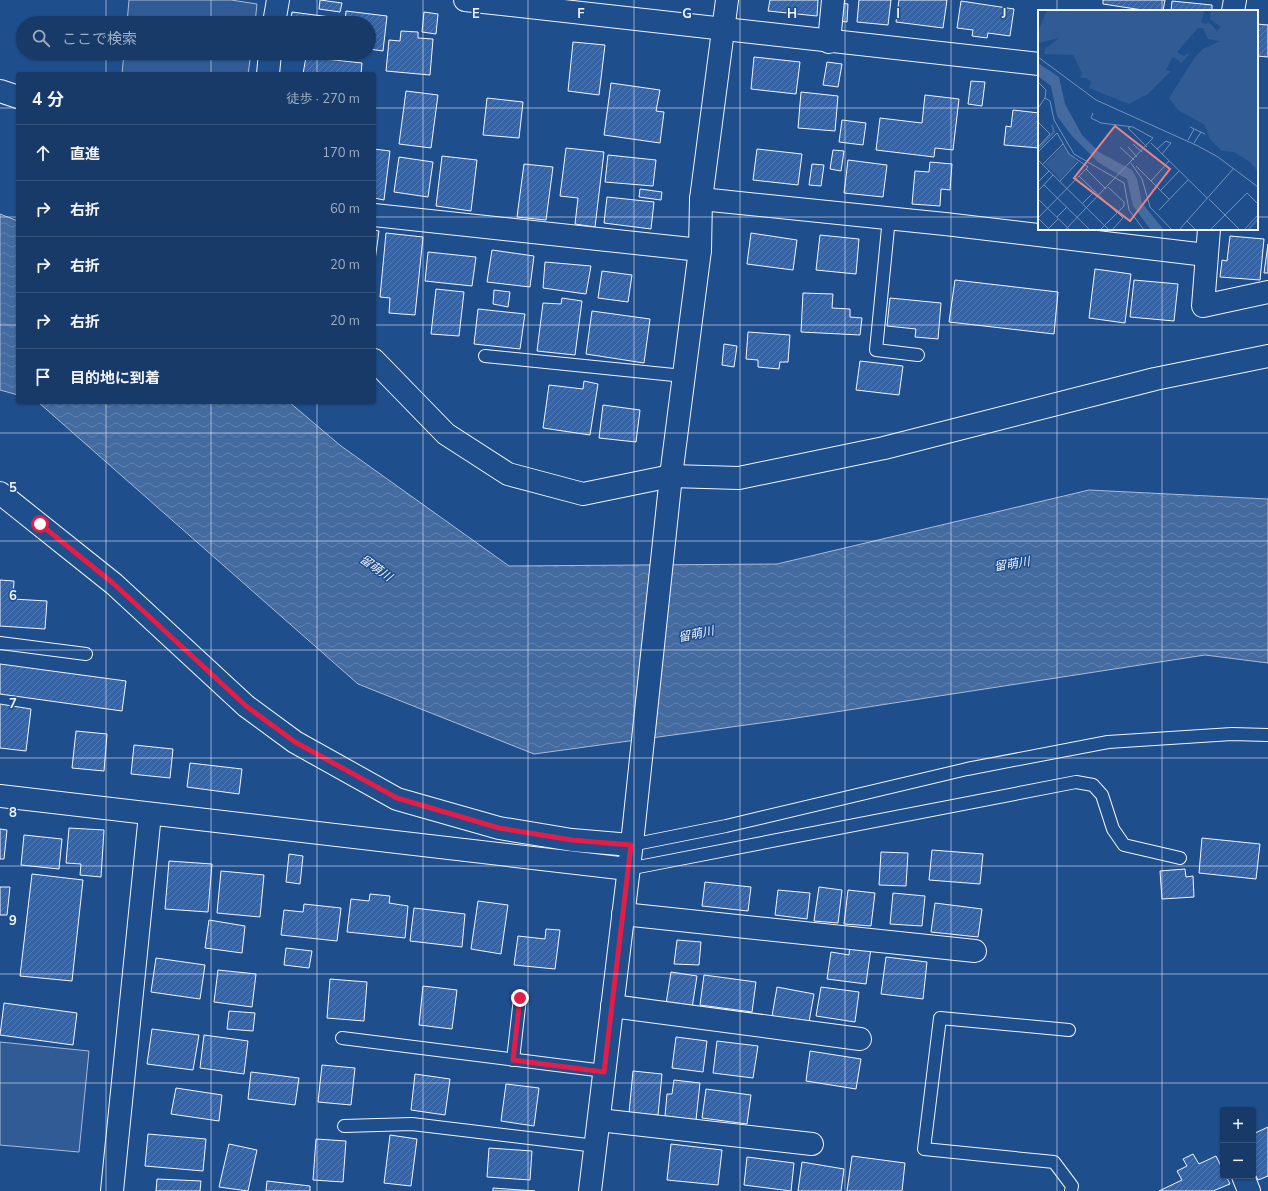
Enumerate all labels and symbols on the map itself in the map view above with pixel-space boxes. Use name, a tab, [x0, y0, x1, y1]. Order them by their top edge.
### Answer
text: E	[472, 5, 480, 23]
text: F	[577, 5, 585, 23]
text: G	[682, 5, 692, 23]
text: H	[787, 5, 797, 23]
text: I	[896, 5, 900, 23]
text: J	[1001, 5, 1006, 23]
inset map	[1038, 10, 1258, 230]
text: 5	[9, 479, 17, 497]
route start	[31, 515, 49, 533]
water label: 留萌川	[357, 551, 397, 586]
water label: 留萌川	[993, 553, 1033, 575]
text: 6	[9, 587, 17, 605]
water label: 留萌川	[677, 622, 717, 646]
text: 7	[9, 695, 17, 713]
text: 8	[9, 804, 17, 822]
text: 9	[9, 912, 17, 930]
route end	[511, 989, 529, 1007]

